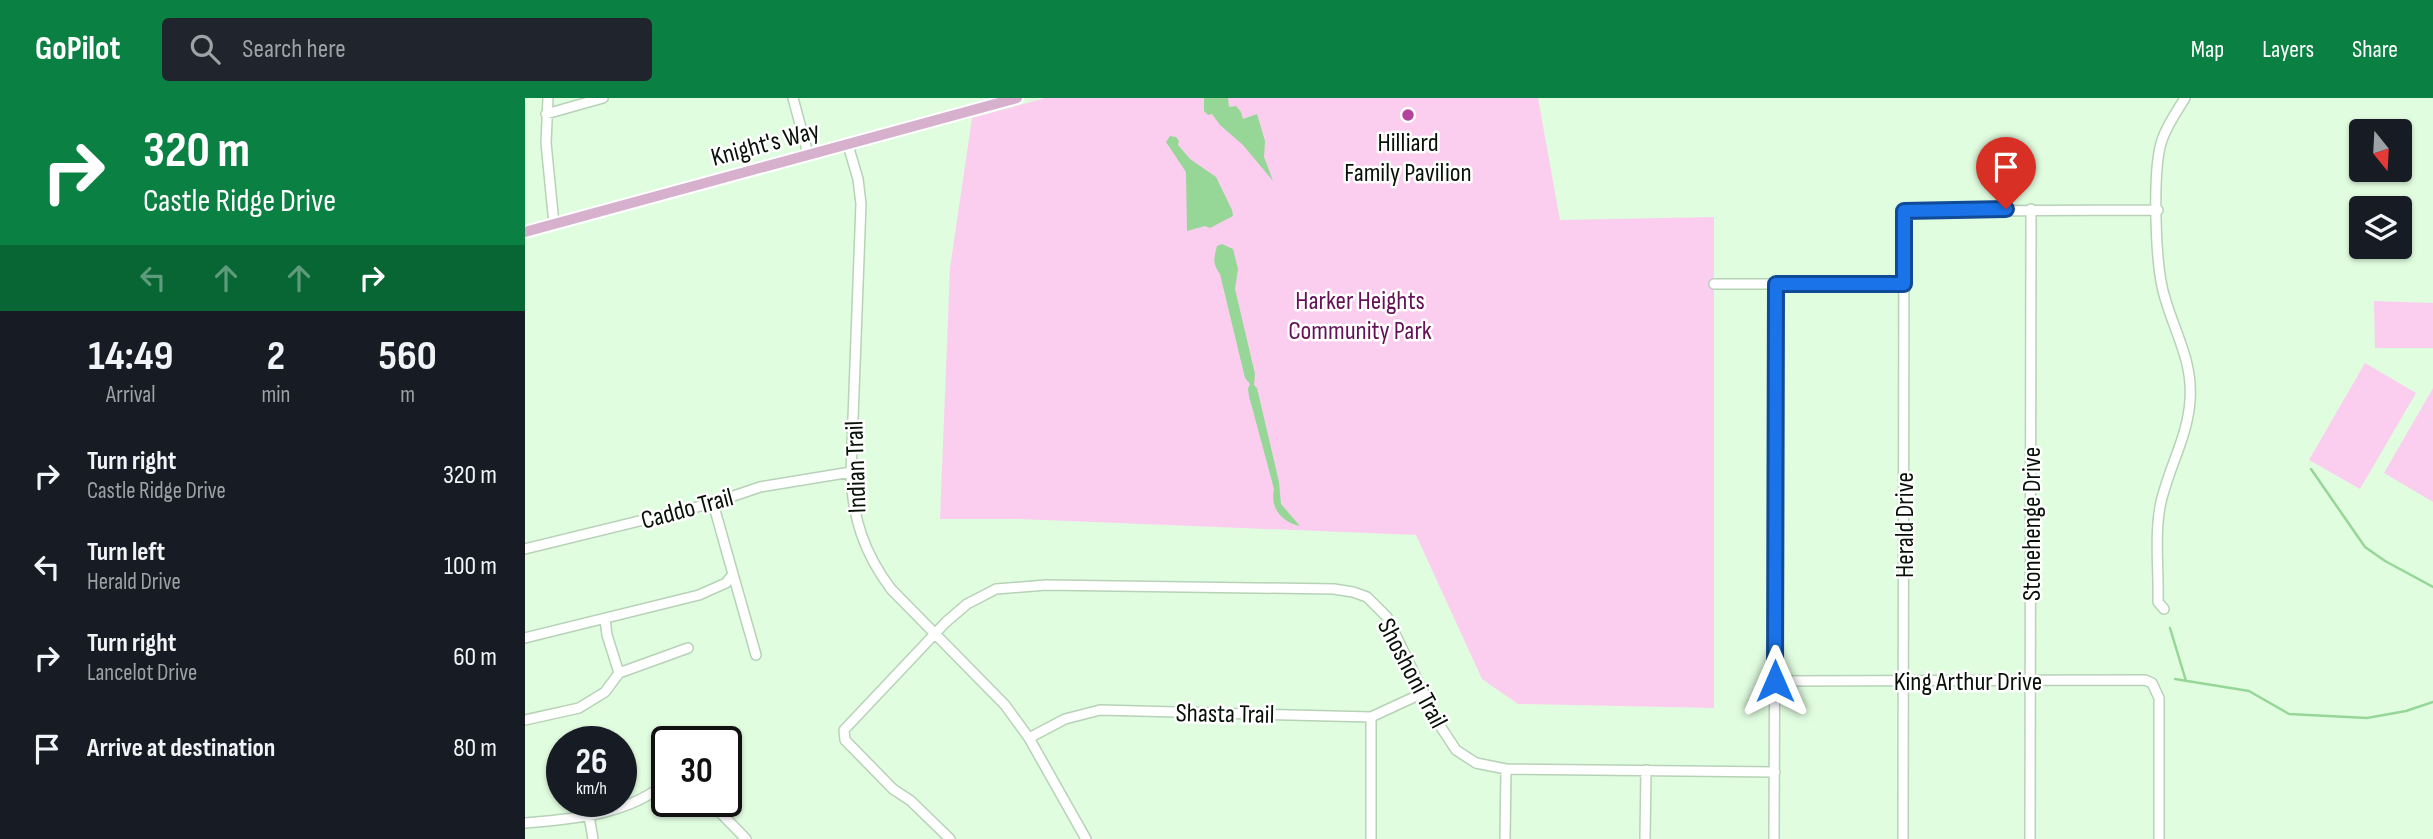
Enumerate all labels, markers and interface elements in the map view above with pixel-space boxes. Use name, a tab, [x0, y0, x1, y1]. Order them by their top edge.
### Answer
search box	[162, 18, 652, 81]
text: GoPilot	[35, 29, 120, 69]
icon: search	[186, 30, 224, 68]
text: Search here	[242, 34, 346, 65]
text: Map	[2191, 35, 2224, 64]
text: Layers	[2262, 35, 2314, 64]
text: Share	[2352, 35, 2398, 64]
marker: Hilliard Family Pavilion	[1400, 107, 1416, 123]
street label: Knight's Way	[708, 115, 823, 174]
north arrow	[2349, 119, 2411, 182]
map controls	[2349, 119, 2412, 259]
text: 320 m	[143, 122, 250, 181]
icon: right	[28, 126, 119, 217]
place label: Hilliard Family Pavilion	[1344, 128, 1472, 189]
pin	[1976, 137, 2036, 209]
icon: arrive	[1987, 148, 2025, 186]
text: Castle Ridge Drive	[143, 182, 336, 221]
button: layers	[2349, 196, 2412, 259]
icon: left	[134, 259, 172, 297]
icon: ahead	[207, 259, 245, 297]
icon: ahead	[280, 259, 318, 297]
icon: right	[353, 259, 391, 297]
park label: Harker Heights Community Park	[1288, 286, 1432, 347]
text: 14:49	[88, 331, 173, 382]
text: 2	[267, 331, 285, 382]
text: 560	[379, 331, 437, 382]
text: Arrival	[106, 381, 156, 409]
text: min	[262, 381, 290, 409]
text: m	[400, 381, 415, 409]
street label: Indian Trail	[839, 420, 874, 514]
text: Turn right	[87, 446, 176, 477]
street label: Stonehenge Drive	[2017, 447, 2048, 601]
icon: right	[28, 457, 66, 495]
text: 320 m	[443, 460, 497, 491]
street label: Herald Drive	[1890, 472, 1921, 578]
text: Castle Ridge Drive	[87, 477, 226, 505]
street label: Caddo Trail	[638, 482, 737, 537]
text: Turn left	[87, 537, 165, 568]
icon: left	[28, 548, 66, 586]
text: 100 m	[444, 551, 497, 582]
text: Herald Drive	[87, 568, 181, 596]
street label: Shoshoni Trail	[1370, 614, 1453, 734]
text: Turn right	[87, 628, 176, 659]
icon: right	[28, 639, 66, 677]
text: 60 m	[453, 642, 497, 673]
position arrow	[1738, 644, 1812, 718]
text: Lancelot Drive	[87, 659, 197, 687]
street label: King Arthur Drive	[1894, 667, 2042, 698]
street label: Shasta Trail	[1175, 698, 1275, 731]
speed limit sign: 30	[651, 726, 742, 817]
icon: arrive	[28, 730, 66, 768]
text: Arrive at destination	[87, 733, 275, 764]
text: 80 m	[453, 733, 497, 764]
text: 26	[576, 741, 607, 784]
text: km/h	[576, 778, 607, 799]

